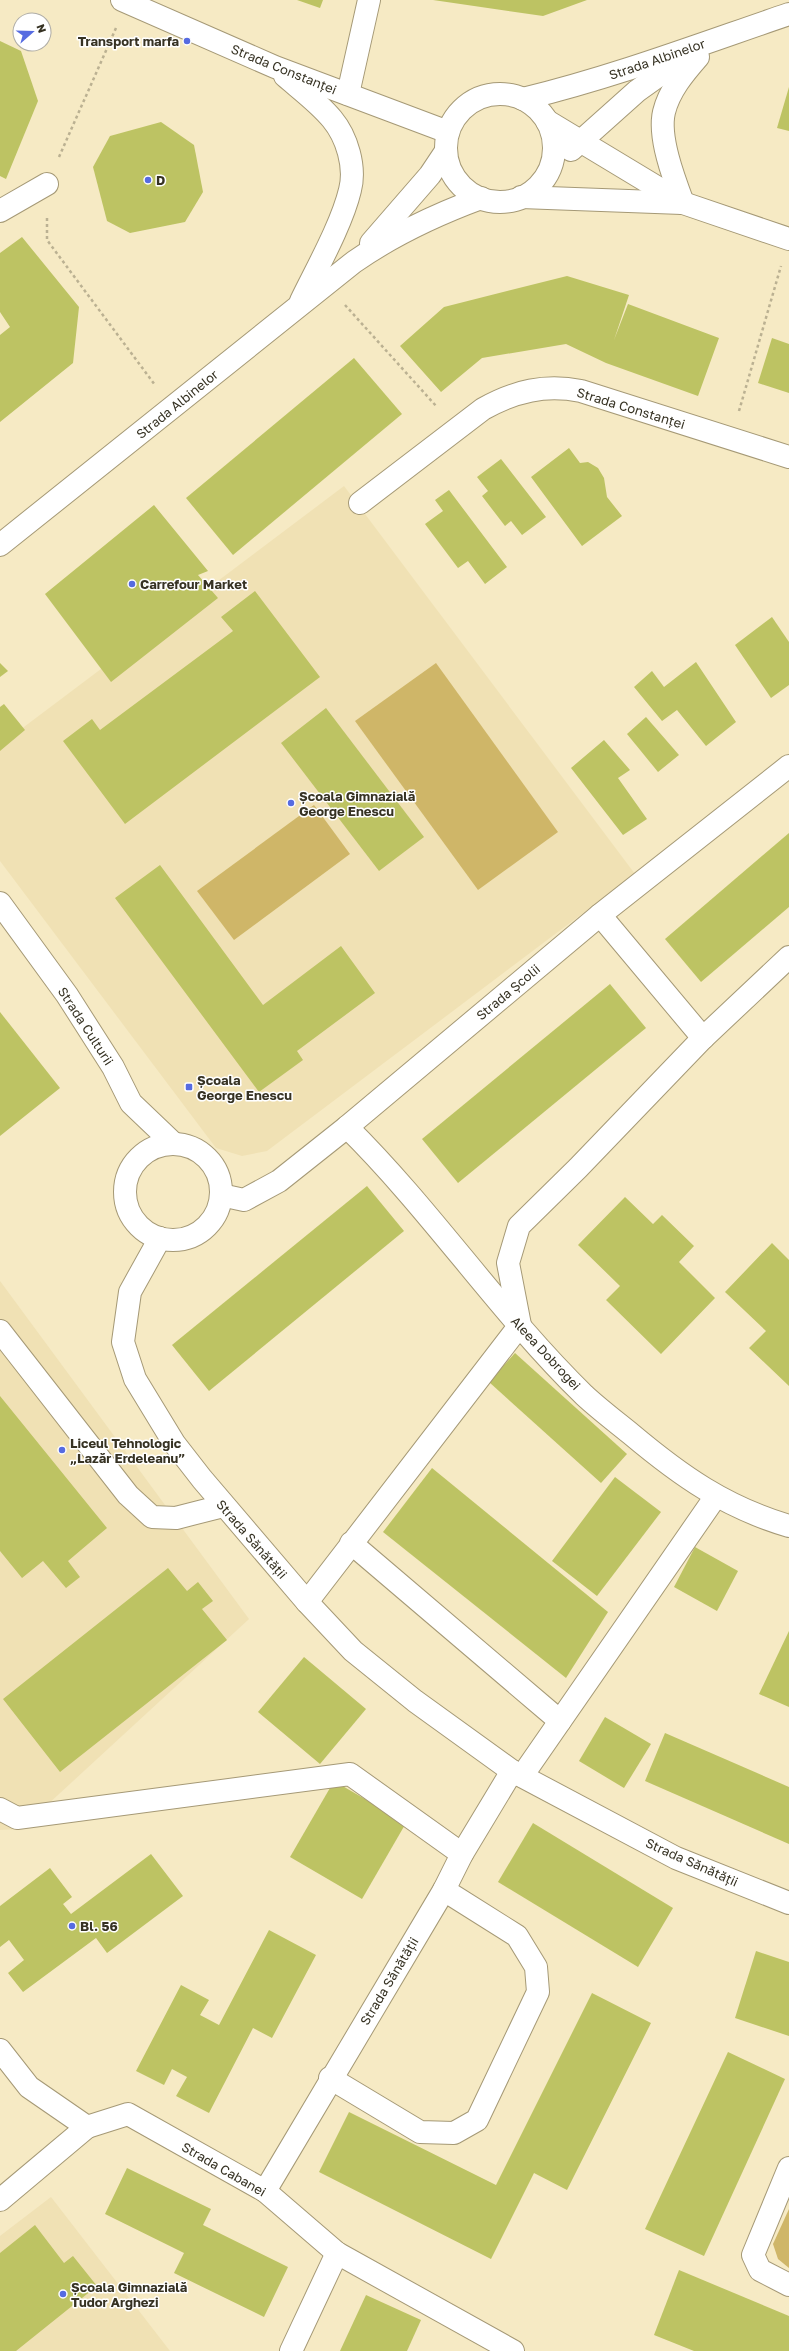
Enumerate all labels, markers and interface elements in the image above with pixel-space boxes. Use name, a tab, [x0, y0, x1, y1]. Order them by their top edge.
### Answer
north arrow	[12, 12, 52, 52]
text: N	[34, 22, 49, 35]
place label: Transport marfa	[78, 33, 179, 49]
street label: Strada Albinelor	[607, 35, 707, 83]
marker: Transport marfa	[182, 36, 192, 46]
street label: Strada Constanței	[229, 41, 339, 97]
place label: D	[156, 172, 165, 188]
marker: D	[143, 175, 153, 185]
street label: Strada Albinelor	[133, 366, 221, 442]
street label: Strada Constanței	[575, 384, 687, 432]
place label: Carrefour Market	[140, 576, 247, 592]
marker: Carrefour Market	[127, 579, 137, 589]
place label: Școala Gimnazială George Enescu	[299, 788, 416, 819]
marker: Școala Gimnazială George Enescu	[286, 798, 296, 808]
street label: Strada Școlii	[473, 961, 543, 1023]
street label: Strada Culturii	[55, 984, 117, 1068]
place label: Școala George Enescu	[197, 1072, 292, 1103]
marker: Școala George Enescu	[184, 1082, 194, 1092]
street label: Aleea Dobrogei	[508, 1313, 584, 1393]
place label: Liceul Tehnologic „Lazăr Erdeleanu”	[70, 1435, 185, 1466]
marker: Liceul Tehnologic „Lazăr Erdeleanu”	[57, 1445, 67, 1455]
street label: Strada Sănătății	[213, 1496, 291, 1582]
street label: Strada Sănătății	[643, 1834, 741, 1890]
place label: Bl. 56	[80, 1918, 118, 1934]
marker: Bl. 56	[67, 1921, 77, 1931]
street label: Strada Sănătății	[356, 1934, 422, 2028]
street label: Strada Cabanei	[179, 2138, 269, 2200]
place label: Școala Gimnazială Tudor Arghezi	[71, 2279, 188, 2310]
marker: Școala Gimnazială Tudor Arghezi	[58, 2289, 68, 2299]

